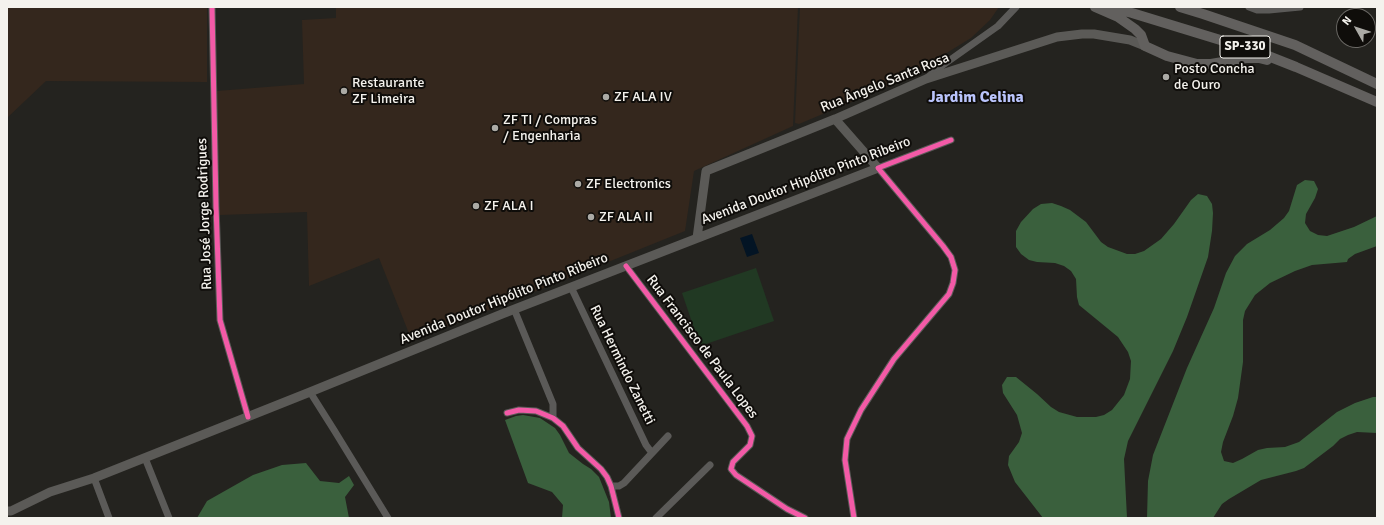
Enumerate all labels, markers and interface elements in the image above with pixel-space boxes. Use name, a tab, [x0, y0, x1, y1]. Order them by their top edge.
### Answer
north arrow	[1336, 8, 1376, 48]
text: N	[1340, 14, 1355, 28]
road number: SP-330	[1220, 36, 1270, 58]
street label: Rua Ângelo Santa Rosa	[818, 50, 952, 116]
place label: Posto Concha de Ouro	[1174, 61, 1255, 94]
marker: Posto Concha de Ouro	[1161, 72, 1171, 82]
place label: Restaurante ZF Limeira	[352, 75, 425, 108]
marker: Restaurante ZF Limeira	[339, 86, 349, 96]
district label: Jardim Celina	[928, 88, 1024, 108]
place label: ZF ALA IV	[614, 89, 672, 105]
marker: ZF ALA IV	[601, 92, 611, 102]
place label: ZF TI / Compras / Engenharia	[503, 112, 597, 144]
marker: ZF TI / Compras / Engenharia	[490, 123, 500, 133]
street label: Avenida Doutor Hipólito Pinto Ribeiro	[699, 133, 913, 229]
street label: Rua José Jorge Rodrigues	[194, 138, 216, 290]
place label: ZF Electronics	[586, 176, 671, 192]
marker: ZF Electronics	[573, 179, 583, 189]
place label: ZF ALA I	[484, 198, 534, 214]
marker: ZF ALA I	[471, 201, 481, 211]
place label: ZF ALA II	[599, 209, 653, 225]
marker: ZF ALA II	[586, 212, 596, 222]
street label: Avenida Doutor Hipólito Pinto Ribeiro	[398, 249, 610, 349]
street label: Rua Francisco de Paula Lopes	[643, 272, 761, 422]
street label: Rua Hermindo Zanetti	[586, 302, 658, 428]

